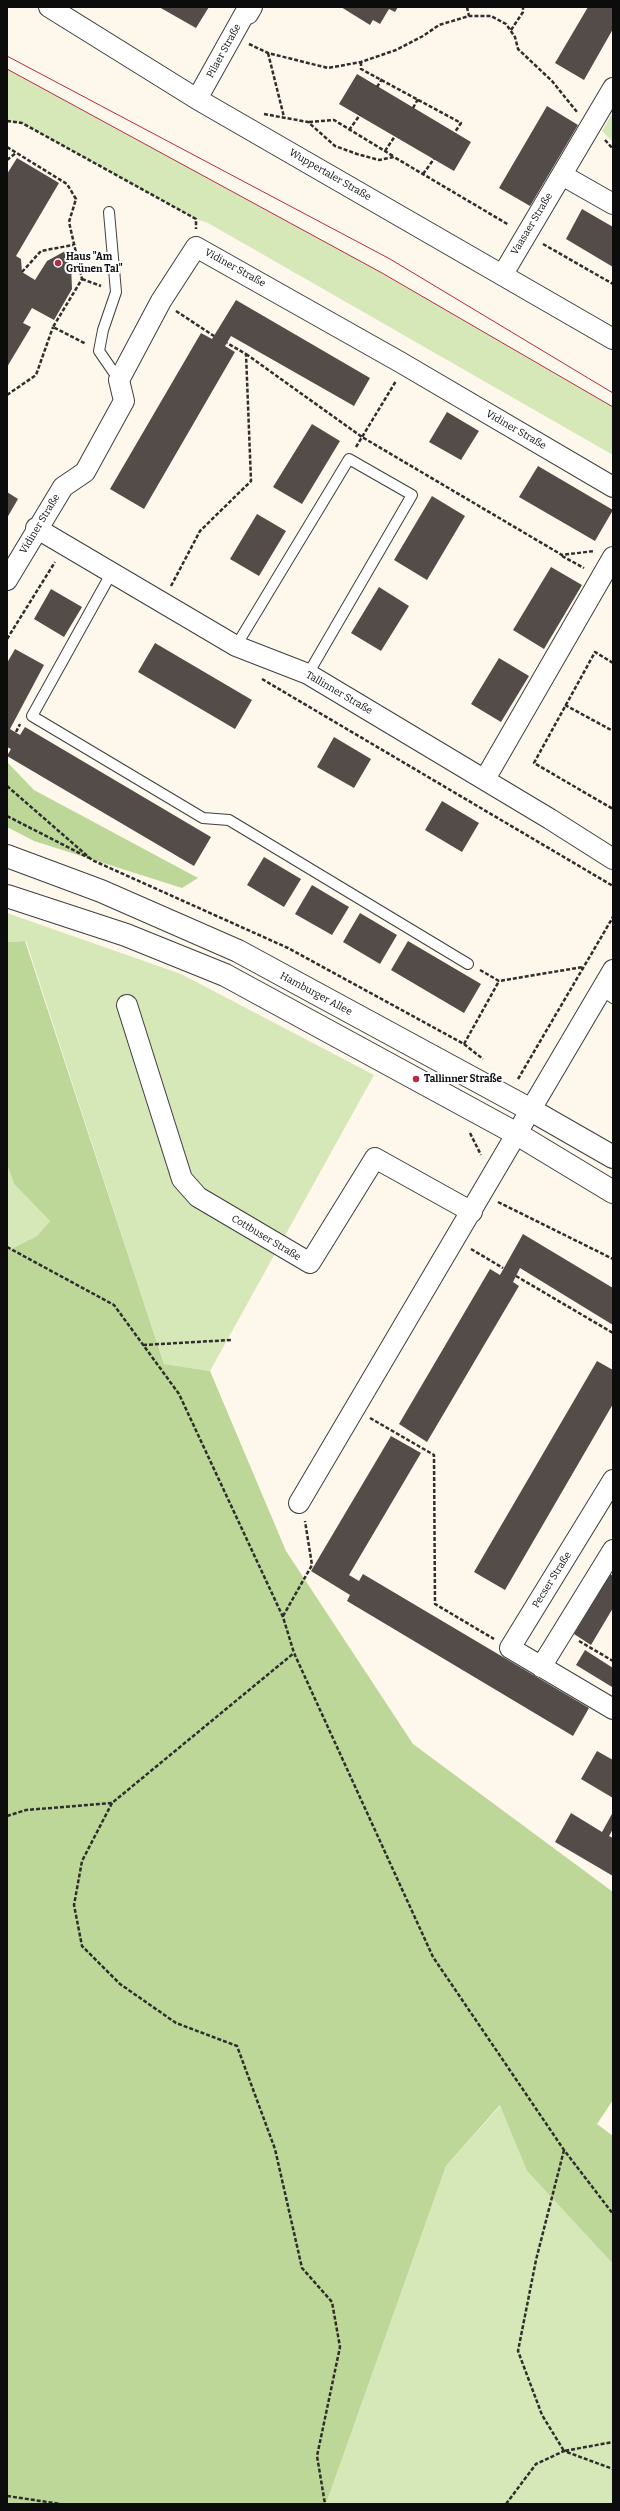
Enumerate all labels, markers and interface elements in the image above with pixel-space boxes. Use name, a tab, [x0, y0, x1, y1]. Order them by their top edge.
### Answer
street label: Pilaer Straße	[204, 22, 244, 80]
street label: Wuppertaler Straße	[287, 147, 373, 203]
street label: Vaasaer Straße	[509, 191, 555, 257]
street label: Vidiner Straße	[203, 246, 267, 290]
place label: Haus "Am Grünen Tal"	[66, 251, 123, 274]
marker: Haus "Am Grünen Tal"	[53, 258, 63, 268]
street label: Vidiner Straße	[484, 408, 548, 452]
street label: Vidiner Straße	[17, 492, 63, 556]
street label: Tallinner Straße	[304, 669, 374, 717]
street label: Hamburger Allee	[278, 970, 354, 1018]
place label: Tallinner Straße	[424, 1073, 502, 1085]
marker: Tallinner Straße	[411, 1074, 421, 1084]
street label: Cottbuser Straße	[229, 1213, 303, 1263]
street label: Pecser Straße	[530, 1550, 574, 1610]

